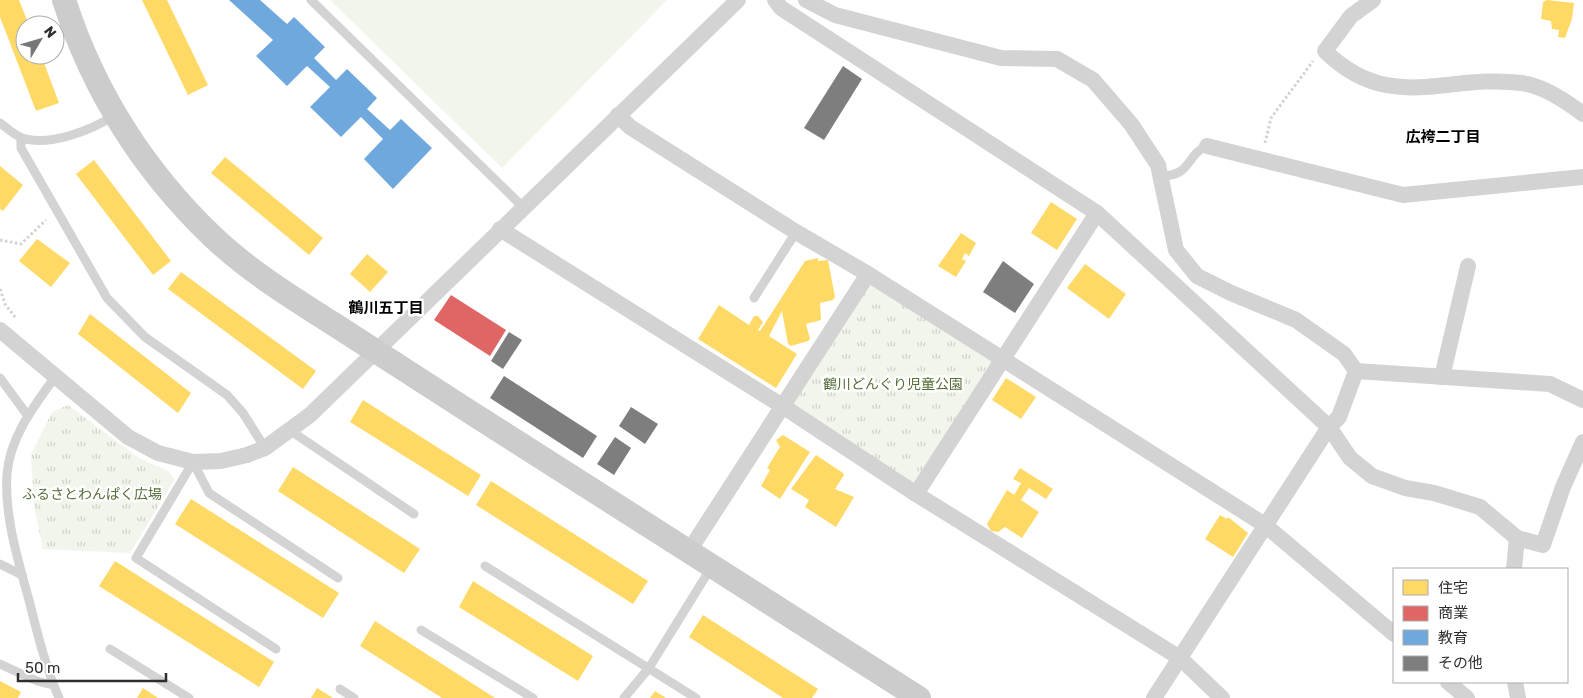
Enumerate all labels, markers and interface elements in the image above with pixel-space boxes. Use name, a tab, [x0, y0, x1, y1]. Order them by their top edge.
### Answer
north arrow	[15, 15, 65, 65]
text: N	[40, 23, 60, 42]
district label: 広袴二丁目	[1405, 128, 1481, 146]
district label: 鶴川五丁目	[348, 299, 424, 317]
park label: 鶴川どんぐり児童公園	[823, 376, 963, 393]
park label: ふるさとわんぱく広場	[22, 486, 162, 503]
legend	[1393, 568, 1568, 683]
text: 住宅	[1438, 579, 1468, 597]
text: 商業	[1438, 604, 1468, 622]
text: 教育	[1438, 629, 1468, 647]
scale bar	[18, 650, 165, 682]
text: その他	[1438, 654, 1483, 672]
text: 50 m	[25, 659, 60, 677]

